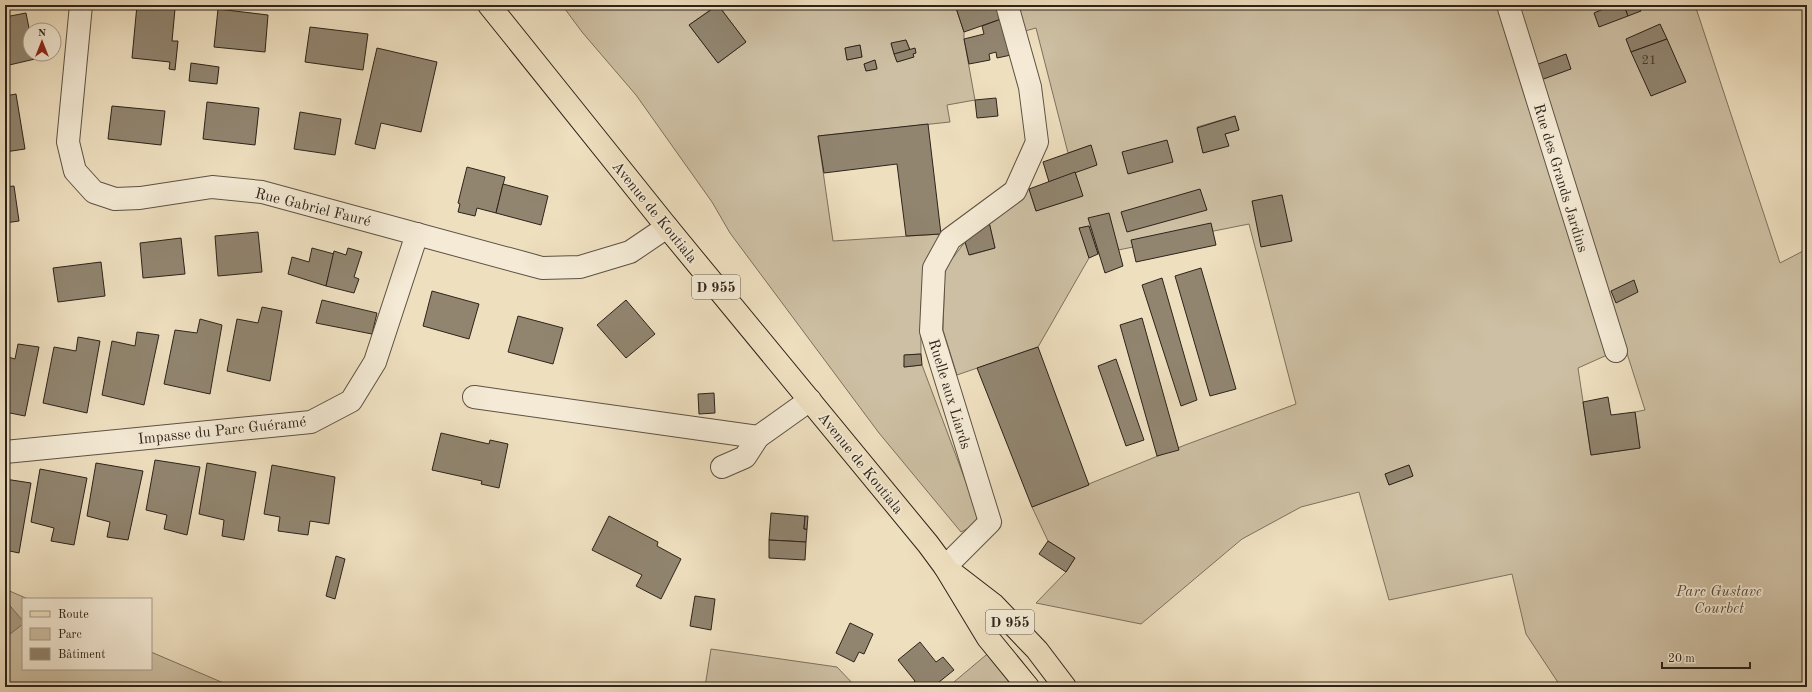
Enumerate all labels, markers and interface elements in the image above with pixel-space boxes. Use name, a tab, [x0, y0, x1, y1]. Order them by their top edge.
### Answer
north arrow	[22, 22, 62, 62]
text: N	[38, 28, 47, 39]
house number: 21	[1641, 54, 1657, 67]
street label: Rue des Grands Jardins	[1530, 102, 1589, 254]
street label: Avenue de Koutiala	[608, 159, 700, 267]
street label: Rue Gabriel Fauré	[253, 187, 372, 230]
road number: D 955	[692, 275, 740, 299]
street label: Ruelle aux Liards	[925, 338, 972, 451]
street label: Avenue de Koutiala	[814, 410, 906, 518]
street label: Impasse du Parc Guéramé	[137, 415, 307, 448]
park label: Parc Gustave Courbet	[1675, 585, 1762, 617]
legend	[22, 598, 152, 670]
text: Route	[58, 609, 89, 621]
road number: D 955	[986, 610, 1034, 634]
text: Parc	[58, 629, 82, 641]
scale bar	[1662, 644, 1750, 670]
text: Bâtiment	[58, 649, 105, 661]
text: 20 m	[1668, 653, 1695, 665]

